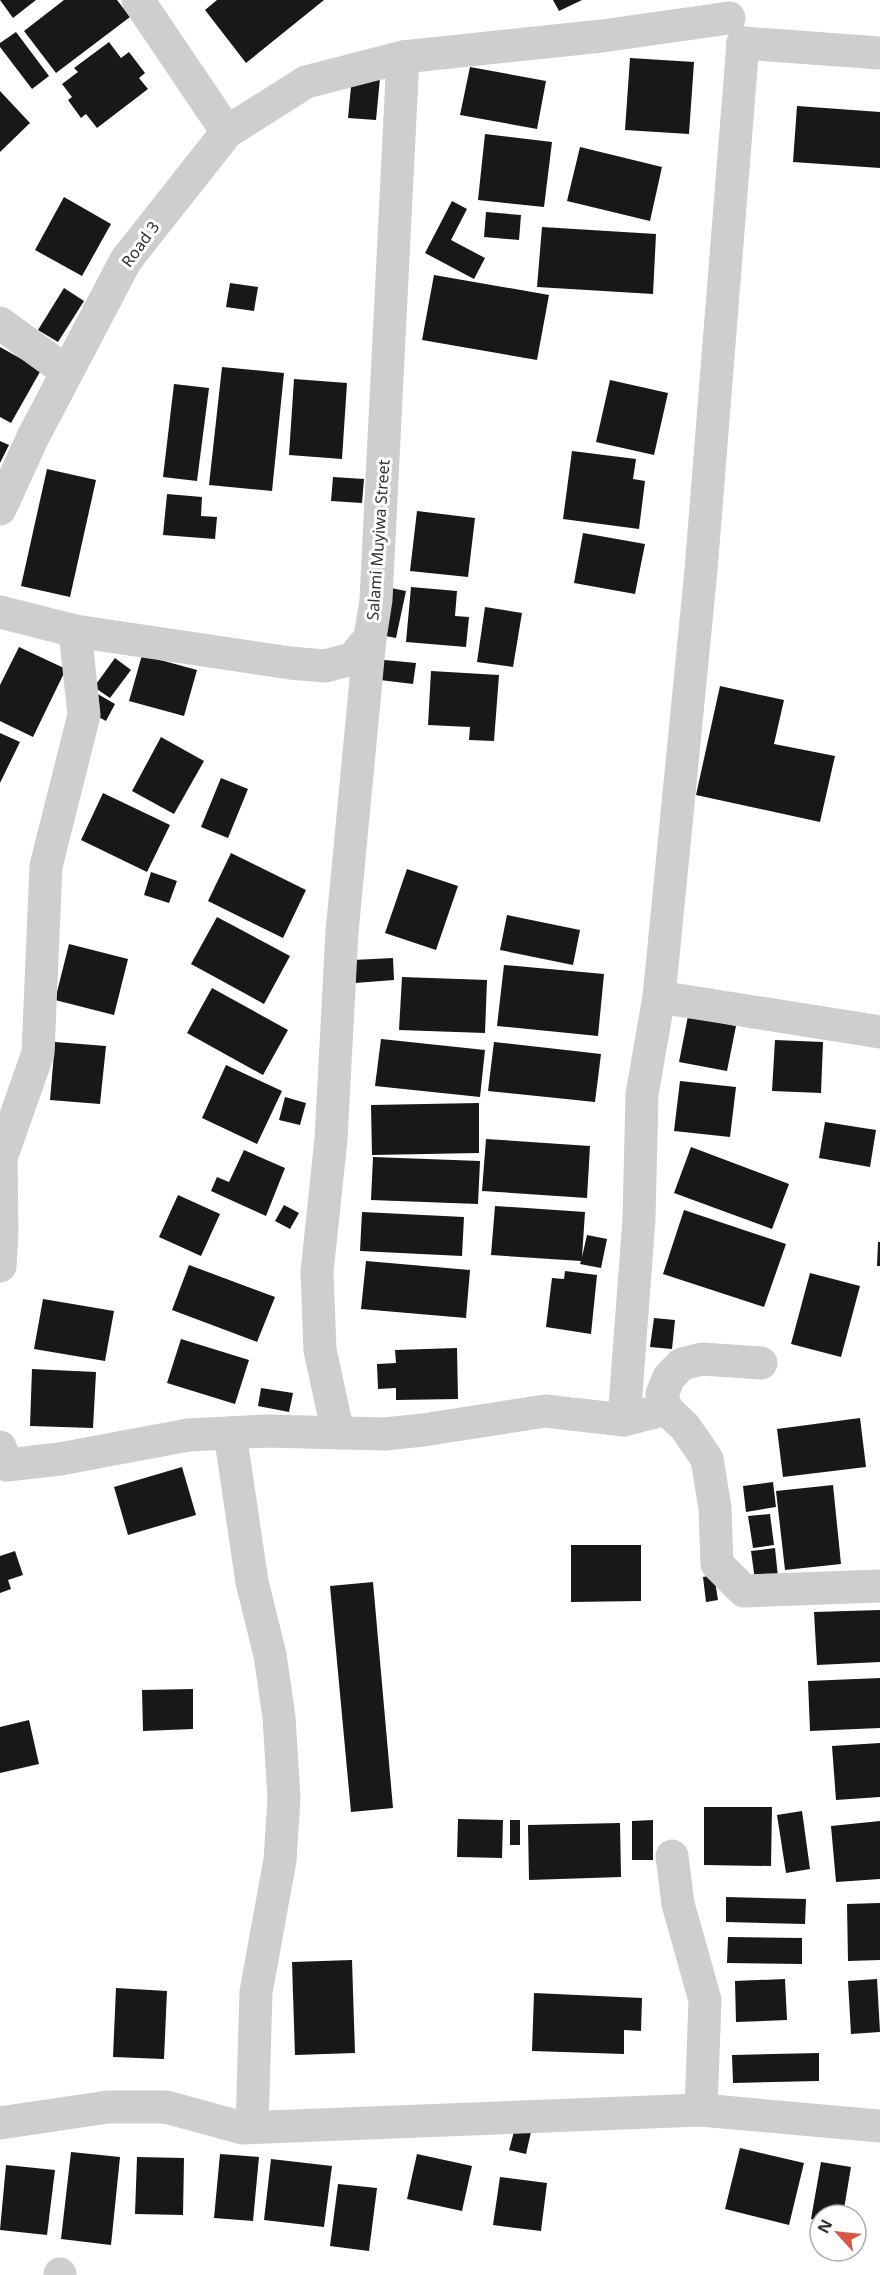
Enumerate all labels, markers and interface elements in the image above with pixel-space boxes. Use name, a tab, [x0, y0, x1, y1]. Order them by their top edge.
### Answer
street label: Road 3	[116, 217, 164, 271]
street label: Salami Muyiwa Street	[361, 459, 395, 621]
north arrow	[808, 2203, 868, 2263]
text: N	[812, 2215, 837, 2237]

